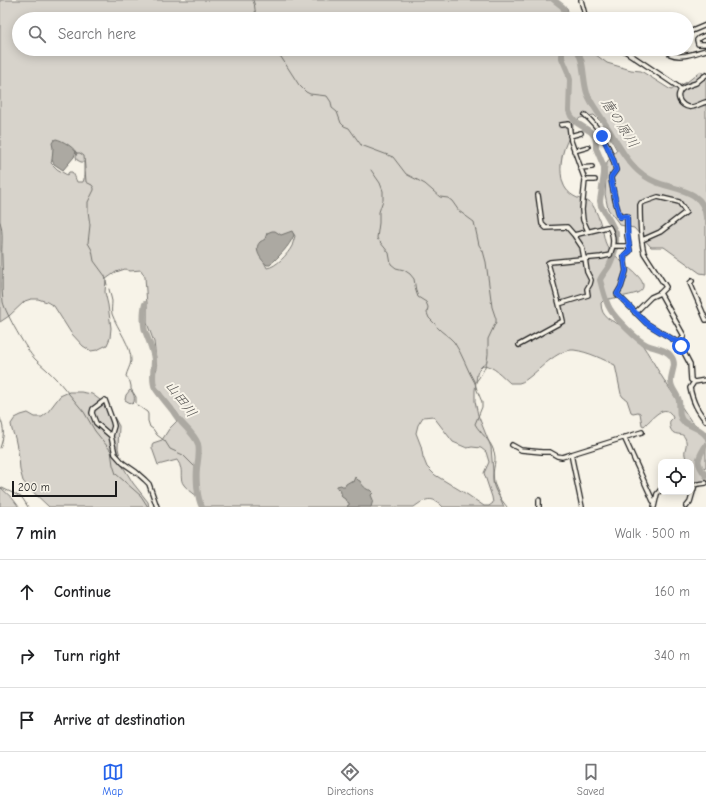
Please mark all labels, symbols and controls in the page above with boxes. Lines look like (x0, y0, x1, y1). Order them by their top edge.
search box (12, 12, 694, 56)
icon: search (26, 23, 48, 45)
text: Search here (58, 25, 136, 43)
water label: 唐の原川 (598, 95, 642, 151)
route end (593, 127, 611, 145)
route start (672, 337, 690, 355)
water label: 山田川 (162, 377, 200, 421)
map controls (658, 459, 694, 495)
button: locate (658, 459, 694, 495)
scale bar (12, 479, 117, 498)
text: 200 m (18, 481, 50, 494)
text: 7 min (16, 524, 57, 543)
text: Walk · 500 m (615, 526, 690, 541)
icon: ahead (16, 581, 38, 603)
text: Continue (54, 583, 111, 601)
text: 160 m (655, 584, 690, 599)
icon: right (16, 645, 38, 667)
text: Turn right (54, 647, 120, 665)
text: 340 m (654, 648, 690, 663)
icon: arrive (16, 709, 38, 731)
text: Arrive at destination (54, 711, 185, 729)
tab: Map (102, 761, 124, 798)
tab: Directions (327, 761, 374, 798)
tab: Saved (577, 761, 604, 798)

